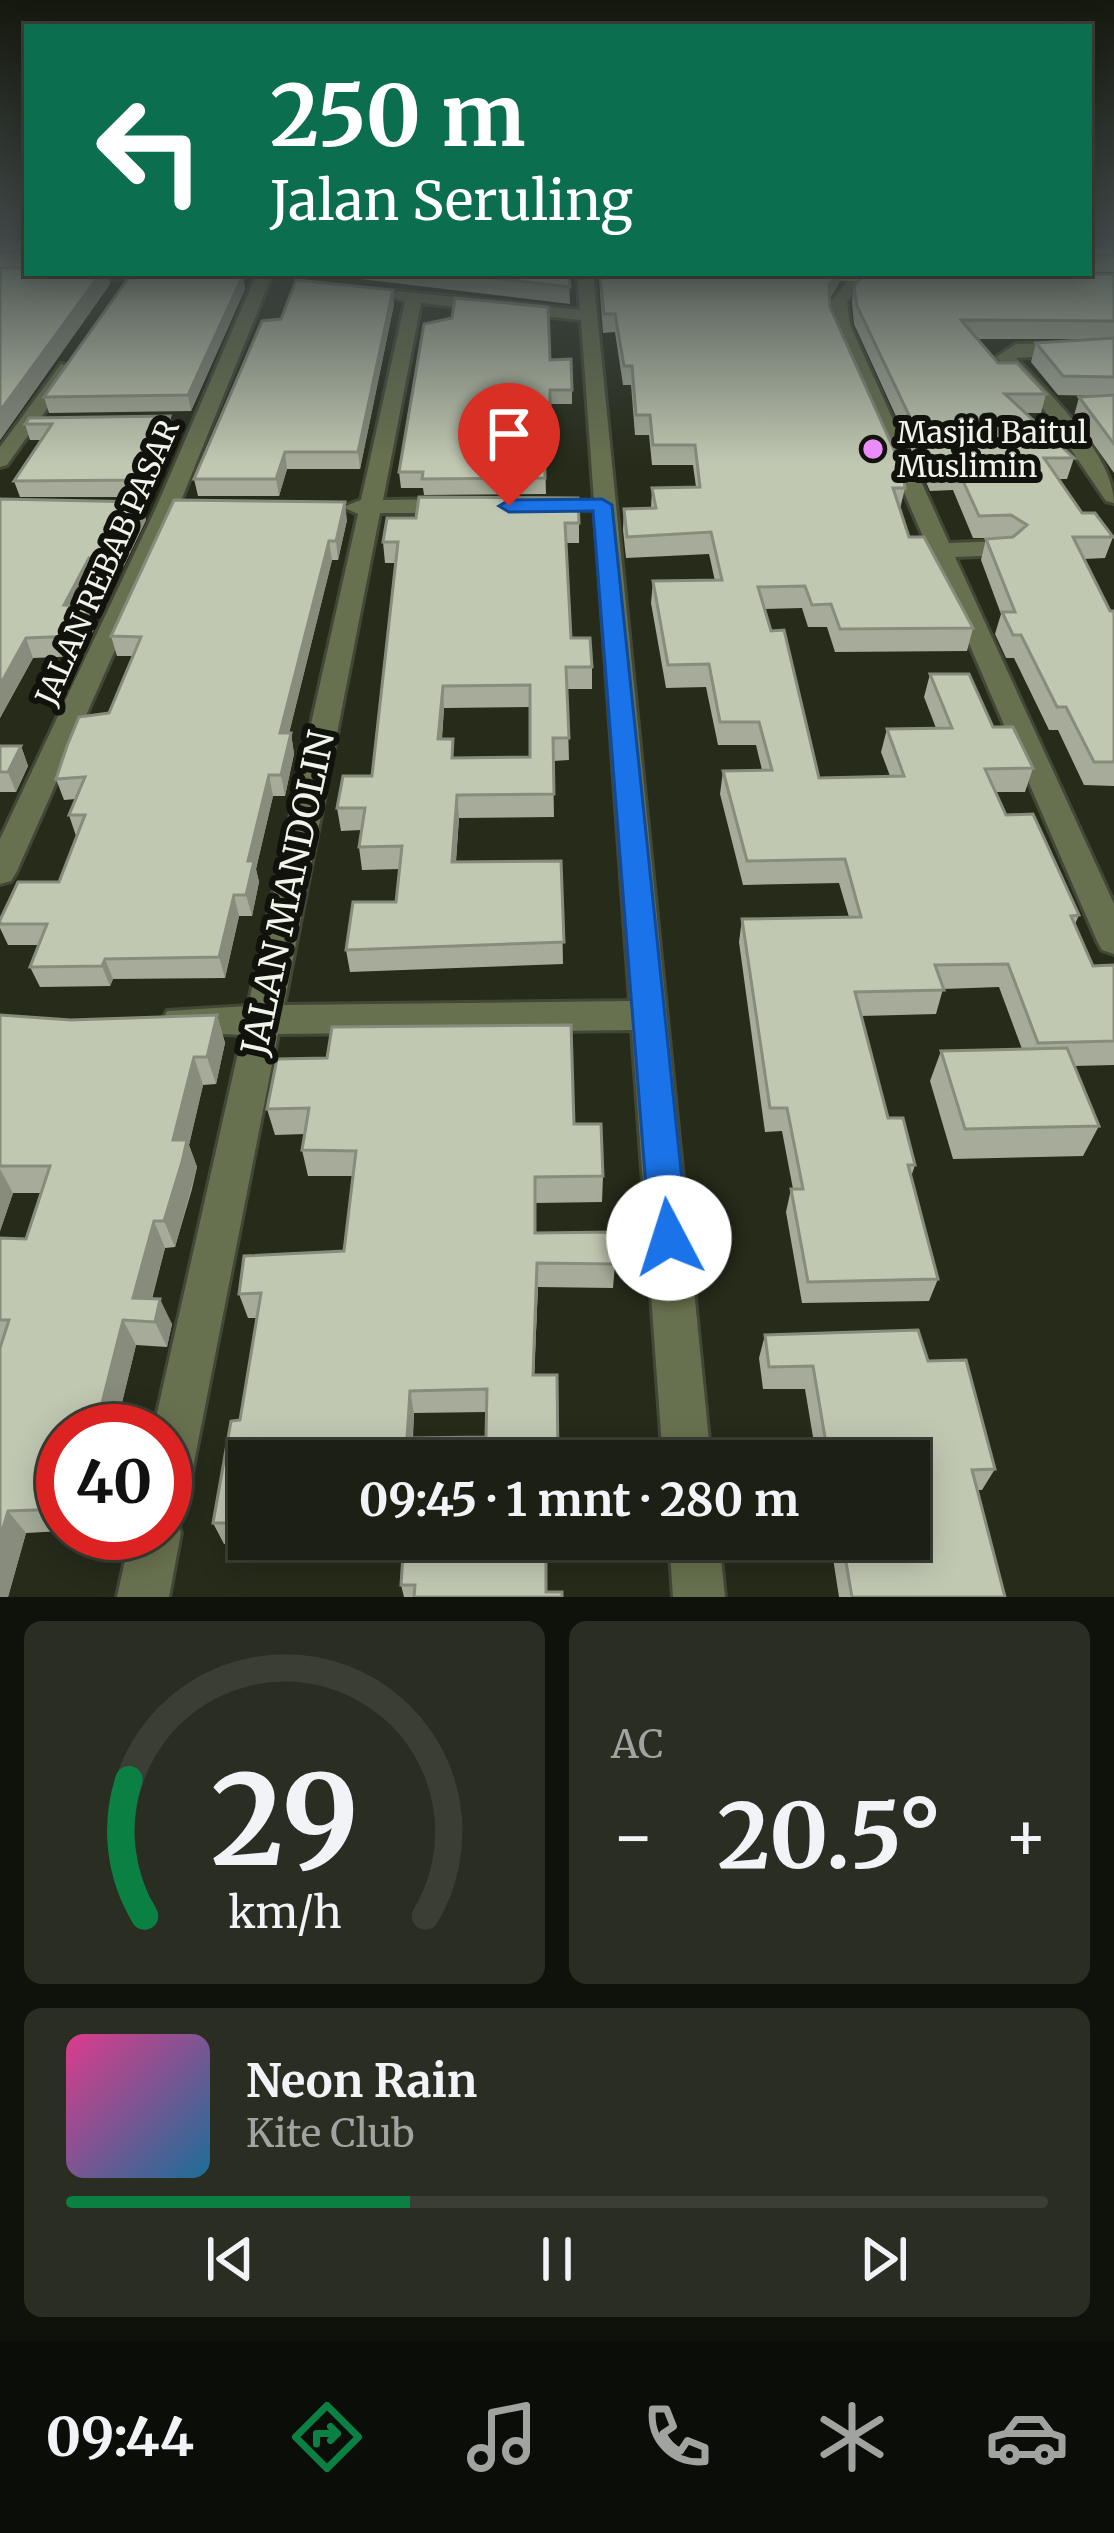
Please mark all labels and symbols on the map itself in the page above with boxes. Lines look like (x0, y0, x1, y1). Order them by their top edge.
pin (458, 383, 560, 506)
street label: JALAN REBAB PASAR (26, 413, 187, 712)
place label: Masjid Baitul Muslimin (897, 413, 1087, 485)
marker: Masjid Baitul Muslimin (860, 436, 886, 462)
street label: JALAN MANDOLIN (231, 727, 344, 1060)
position arrow (606, 1175, 732, 1301)
speed limit sign: 40 (36, 1404, 192, 1560)

